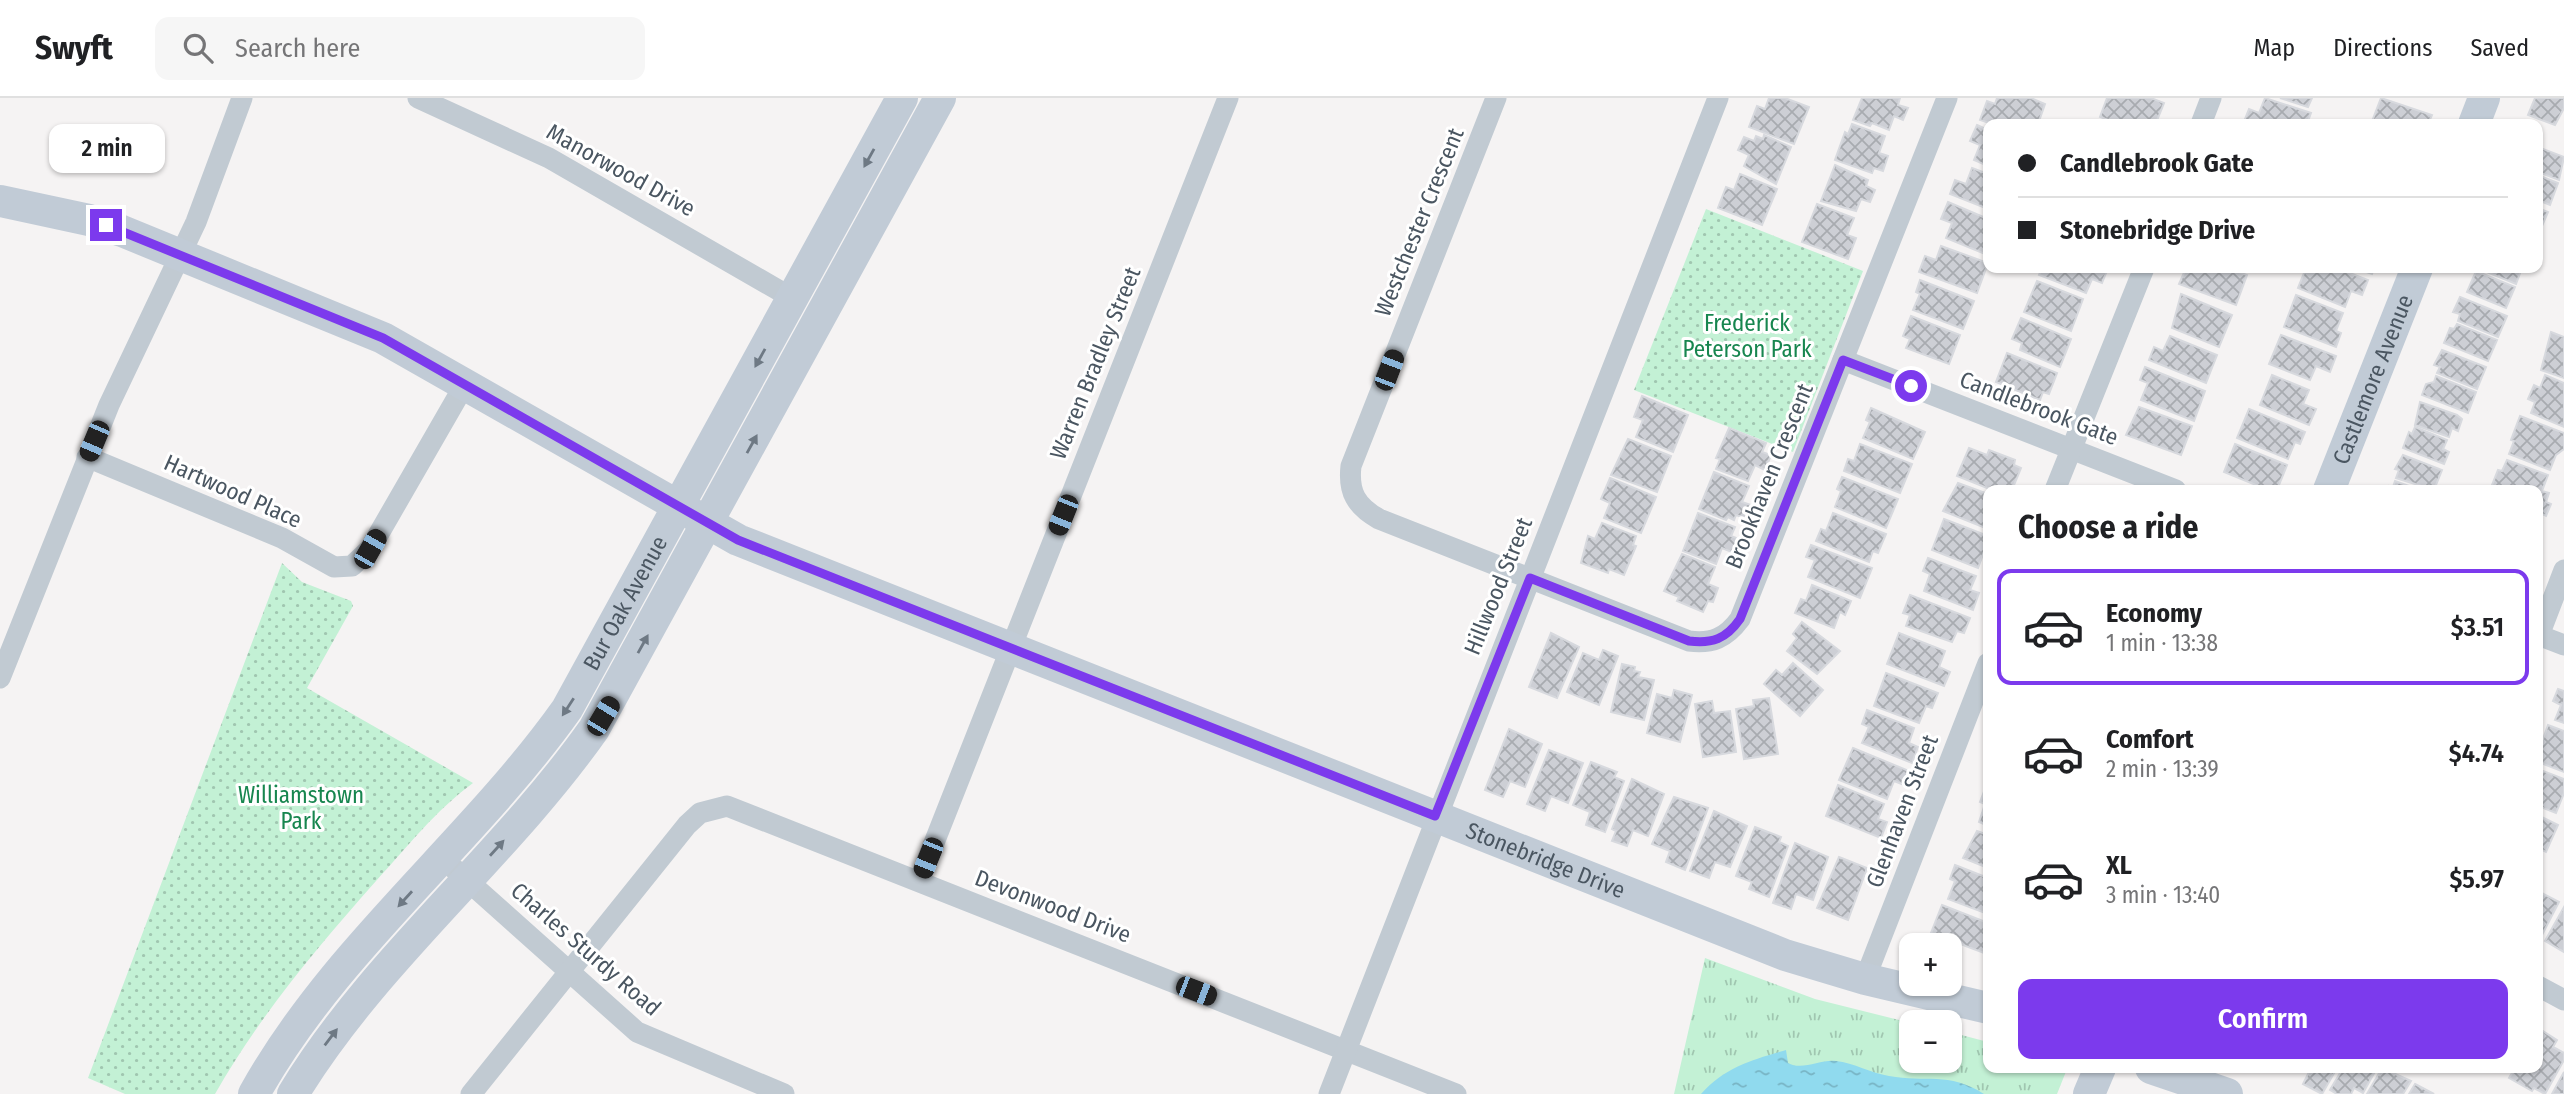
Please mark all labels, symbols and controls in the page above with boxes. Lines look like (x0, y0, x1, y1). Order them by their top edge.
search box (155, 17, 645, 80)
text: Swyft (35, 28, 113, 68)
icon: search (179, 29, 217, 67)
text: Search here (235, 33, 360, 64)
text: Map (2254, 34, 2295, 62)
text: Directions (2333, 34, 2432, 62)
text: Saved (2470, 34, 2529, 62)
street label: Manorwood Drive (542, 118, 700, 222)
callout: 2 min (48, 123, 164, 172)
street label: Westchester Crescent (1368, 123, 1470, 320)
text: 2 min (81, 134, 133, 162)
one-way arrow (863, 148, 875, 168)
text: Candlebrook Gate (2060, 148, 2254, 179)
route end (90, 209, 122, 241)
text: Stonebridge Drive (2060, 215, 2255, 246)
street label: Warren Bradley Street (1044, 262, 1147, 463)
street label: Castlemore Avenue (2327, 290, 2419, 468)
park label: Frederick Peterson Park (1682, 309, 1812, 363)
car (1372, 347, 1407, 393)
one-way arrow (754, 348, 766, 367)
street label: Candlebrook Gate (1956, 365, 2122, 451)
route start (1895, 370, 1927, 402)
street label: Brookhaven Crescent (1719, 379, 1819, 573)
car (77, 418, 112, 464)
one-way arrow (746, 434, 758, 454)
street label: Hartwood Place (160, 448, 306, 534)
car (1046, 492, 1081, 538)
text: Choose a ride (2018, 508, 2199, 546)
street label: Hillwood Street (1458, 513, 1538, 659)
car (351, 526, 390, 572)
street label: Bur Oak Avenue (577, 531, 673, 675)
icon: car (2022, 596, 2085, 659)
text: Economy (2106, 598, 2202, 629)
text: $3.51 (2451, 612, 2504, 643)
text: 1 min · 13:38 (2106, 629, 2218, 657)
one-way arrow (637, 634, 649, 653)
car (584, 693, 623, 739)
one-way arrow (562, 698, 575, 717)
icon: car (2022, 722, 2085, 785)
text: Comfort (2106, 724, 2194, 755)
street label: Glenhaven Street (1860, 730, 1944, 891)
text: $4.74 (2449, 738, 2504, 769)
text: 2 min · 13:39 (2106, 755, 2219, 783)
park label: Williamstown Park (238, 781, 364, 835)
street label: Stonebridge Drive (1462, 816, 1629, 904)
car (911, 835, 946, 881)
one-way arrow (489, 839, 505, 857)
icon: car (2022, 848, 2085, 911)
text: XL (2106, 850, 2132, 881)
street label: Devonwood Drive (971, 863, 1135, 949)
text: $5.97 (2449, 864, 2504, 895)
street label: Charles Sturdy Road (505, 876, 667, 1022)
text: 3 min · 13:40 (2106, 881, 2220, 909)
one-way arrow (397, 890, 413, 908)
map controls (1899, 933, 1962, 1073)
button: + (1899, 933, 1962, 996)
car (1173, 974, 1220, 1008)
button: Confirm (2018, 979, 2508, 1059)
button: − (1899, 1010, 1962, 1073)
one-way arrow (324, 1028, 338, 1047)

